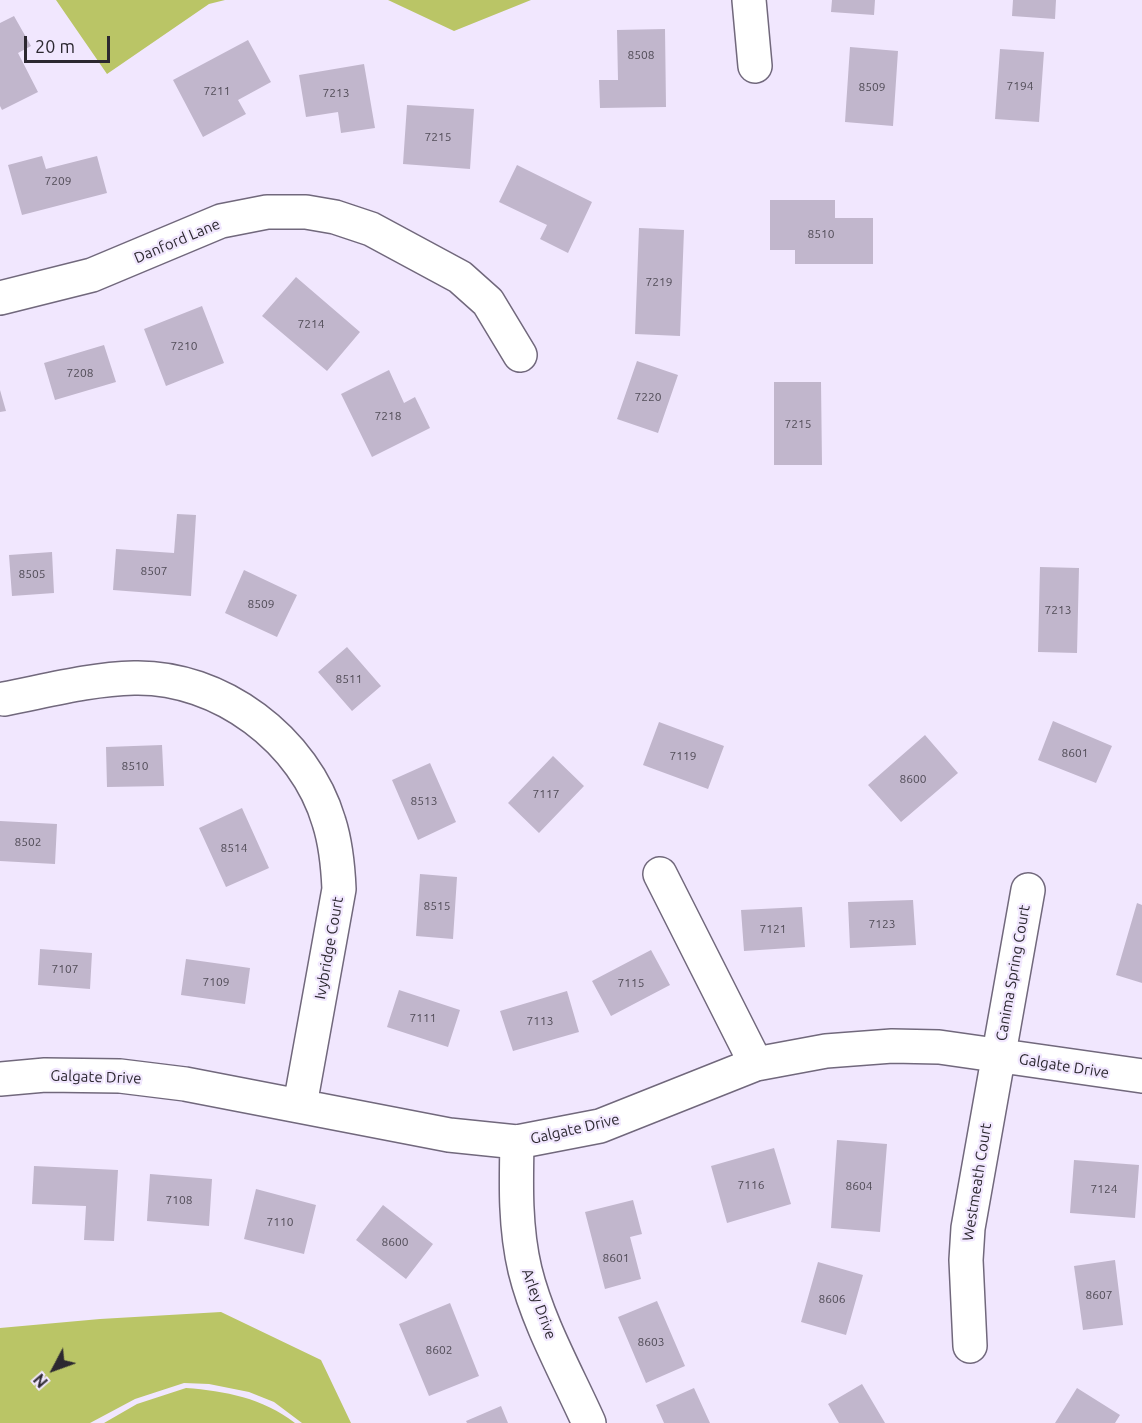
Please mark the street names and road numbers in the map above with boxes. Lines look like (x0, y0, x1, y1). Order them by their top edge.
street label: Danford Lane (131, 215, 223, 267)
street label: Ivybridge Court (311, 895, 347, 1001)
street label: Canima Spring Court (992, 904, 1034, 1042)
street label: Galgate Drive (1018, 1050, 1110, 1082)
street label: Galgate Drive (50, 1066, 142, 1088)
street label: Galgate Drive (529, 1110, 621, 1148)
street label: Westmeath Court (959, 1122, 995, 1242)
street label: Arley Drive (518, 1266, 560, 1342)

